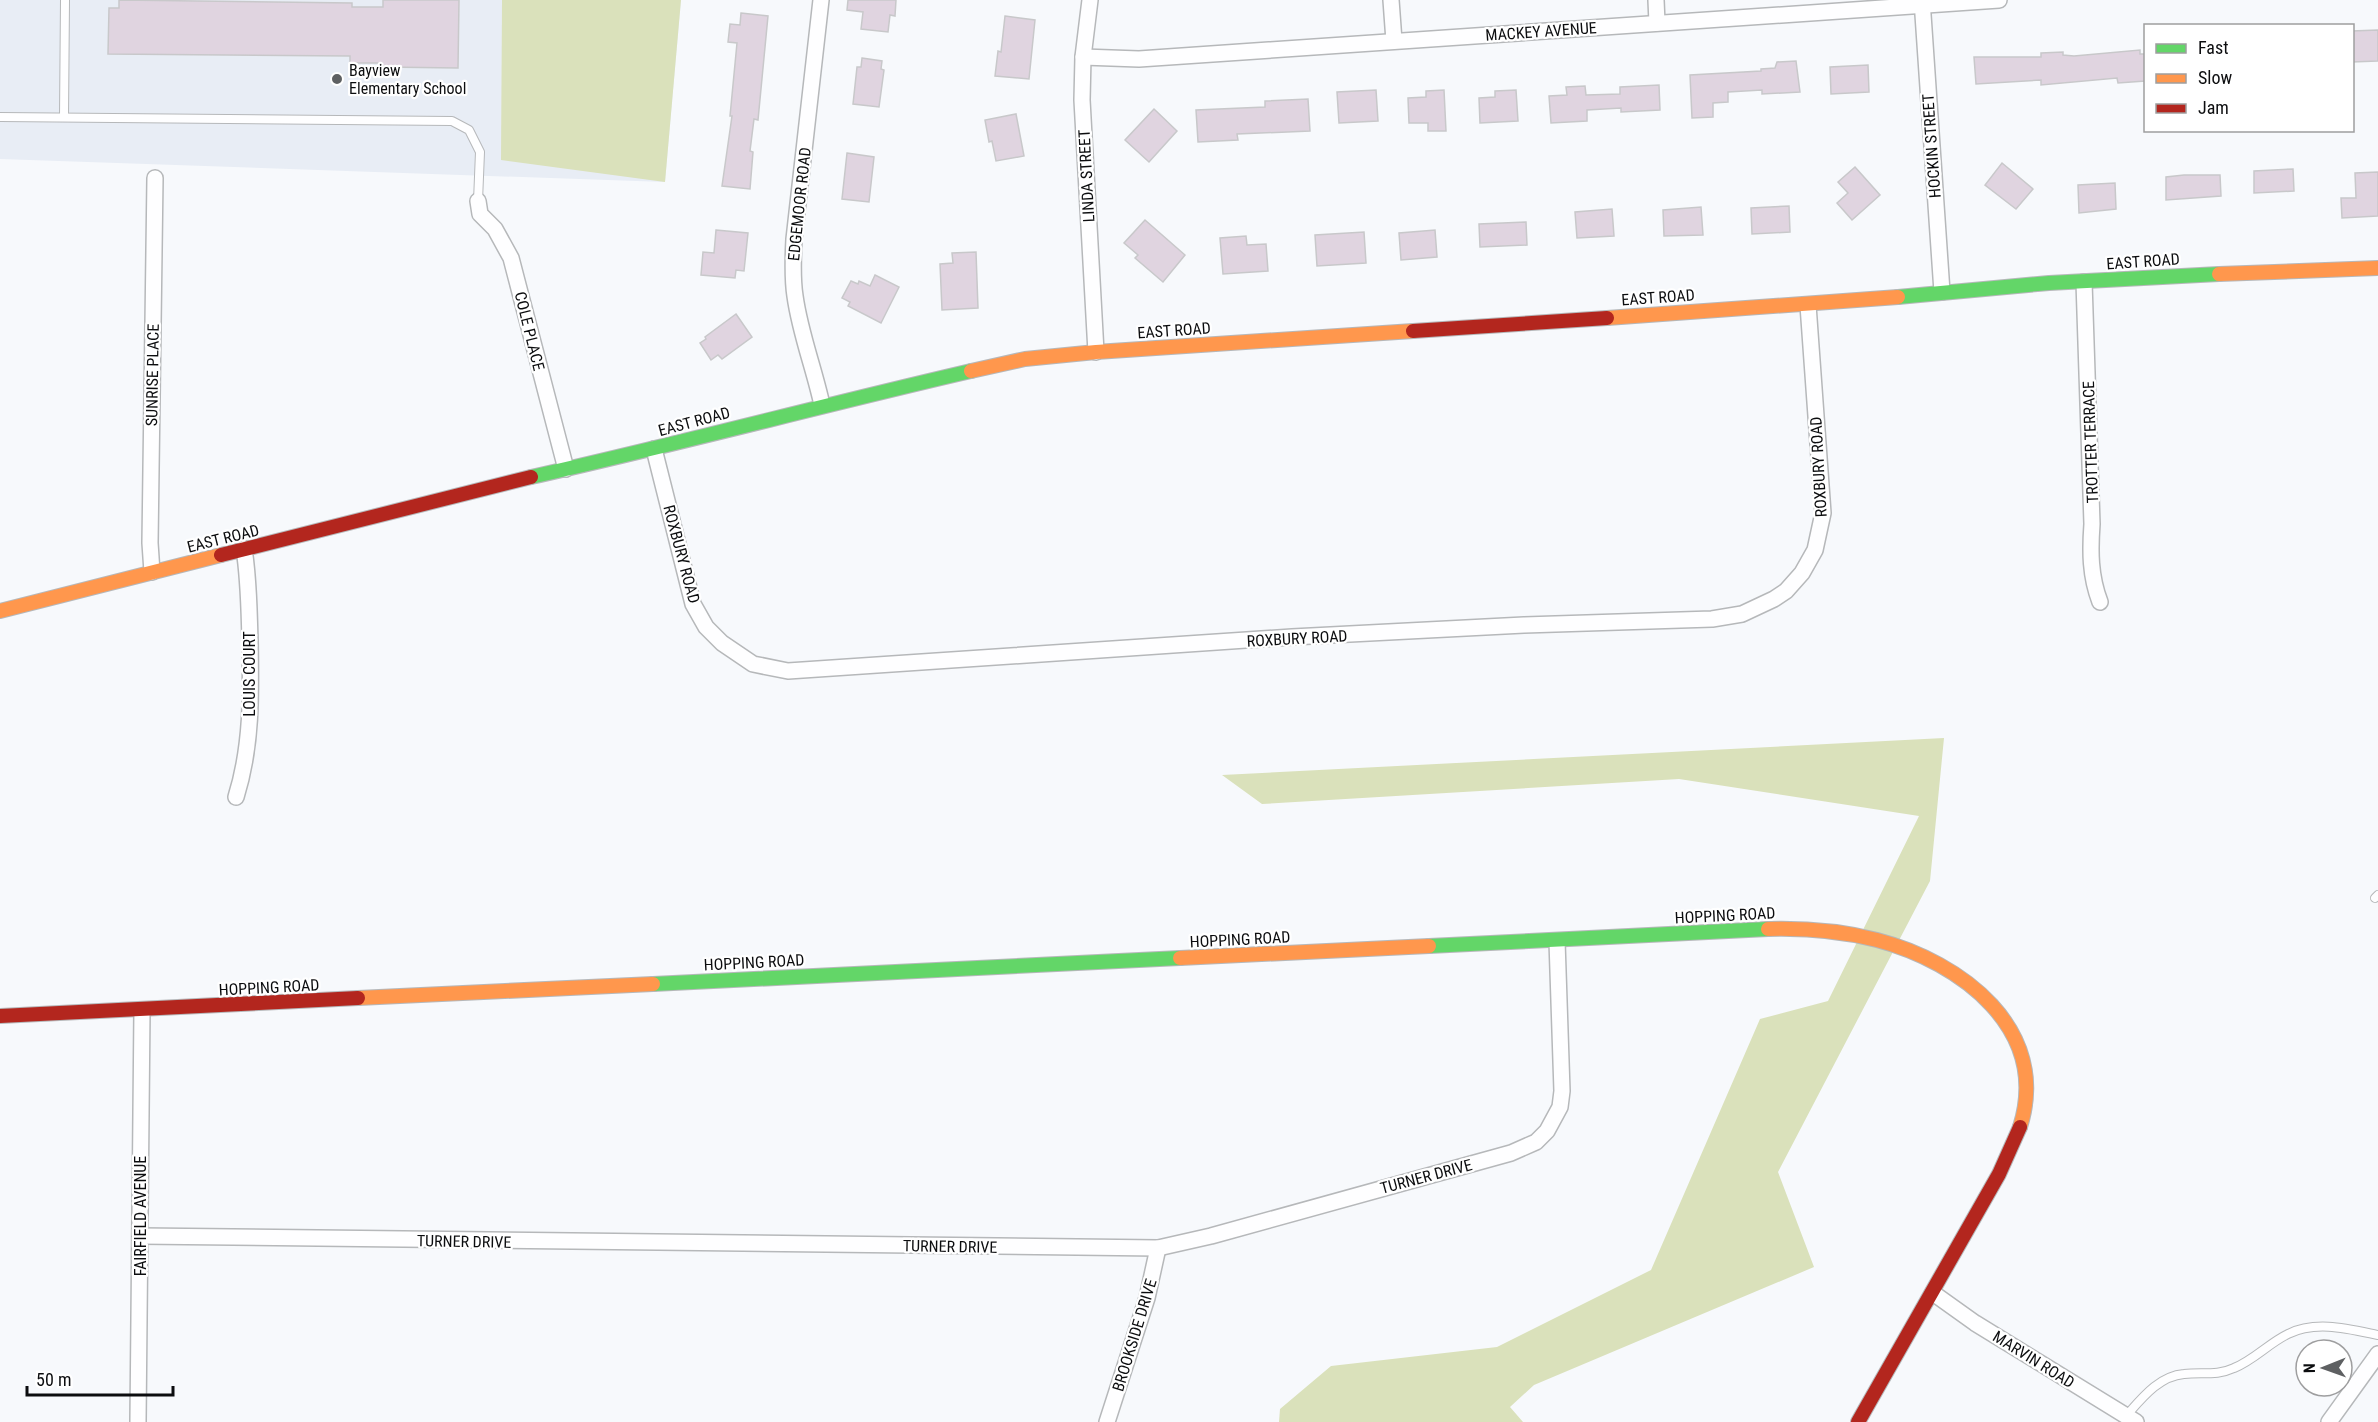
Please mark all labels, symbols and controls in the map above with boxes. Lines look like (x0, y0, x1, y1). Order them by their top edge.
street label: MACKEY AVENUE (1485, 18, 1597, 45)
legend (2144, 24, 2354, 132)
text: Fast (2198, 37, 2229, 58)
place label: Bayview Elementary School (349, 61, 466, 98)
text: Slow (2198, 67, 2233, 88)
marker: Bayview Elementary School (330, 72, 344, 86)
street label: HOCKIN STREET (1918, 93, 1945, 199)
text: Jam (2198, 97, 2229, 118)
street label: LINDA STREET (1075, 129, 1098, 223)
street label: EDGEMOOR ROAD (784, 146, 815, 262)
street label: EAST ROAD (2106, 249, 2180, 274)
street label: EAST ROAD (1621, 285, 1695, 310)
street label: COLE PLACE (511, 290, 549, 373)
street label: EAST ROAD (1137, 318, 1211, 343)
street label: SUNRISE PLACE (142, 324, 163, 426)
street label: TROTTER TERRACE (2079, 381, 2102, 503)
street label: EAST ROAD (656, 403, 732, 440)
street label: ROXBURY ROAD (1806, 416, 1831, 518)
street label: ROXBURY ROAD (659, 503, 704, 605)
street label: EAST ROAD (185, 520, 261, 557)
street label: ROXBURY ROAD (1246, 626, 1348, 651)
street label: LOUIS COURT (240, 631, 259, 717)
street label: HOPPING ROAD (1674, 903, 1776, 928)
street label: HOPPING ROAD (1189, 927, 1291, 952)
street label: HOPPING ROAD (703, 950, 805, 975)
street label: HOPPING ROAD (218, 975, 320, 1000)
street label: TURNER DRIVE (1378, 1155, 1474, 1198)
street label: FAIRFIELD AVENUE (131, 1156, 150, 1276)
street label: TURNER DRIVE (417, 1231, 511, 1252)
street label: TURNER DRIVE (903, 1236, 997, 1257)
street label: BROOKSIDE DRIVE (1108, 1276, 1161, 1394)
street label: MARVIN ROAD (1989, 1327, 2078, 1392)
north arrow (2294, 1338, 2354, 1398)
scale bar (27, 1359, 172, 1397)
text: N (2300, 1363, 2319, 1373)
text: 50 m (36, 1369, 71, 1390)

